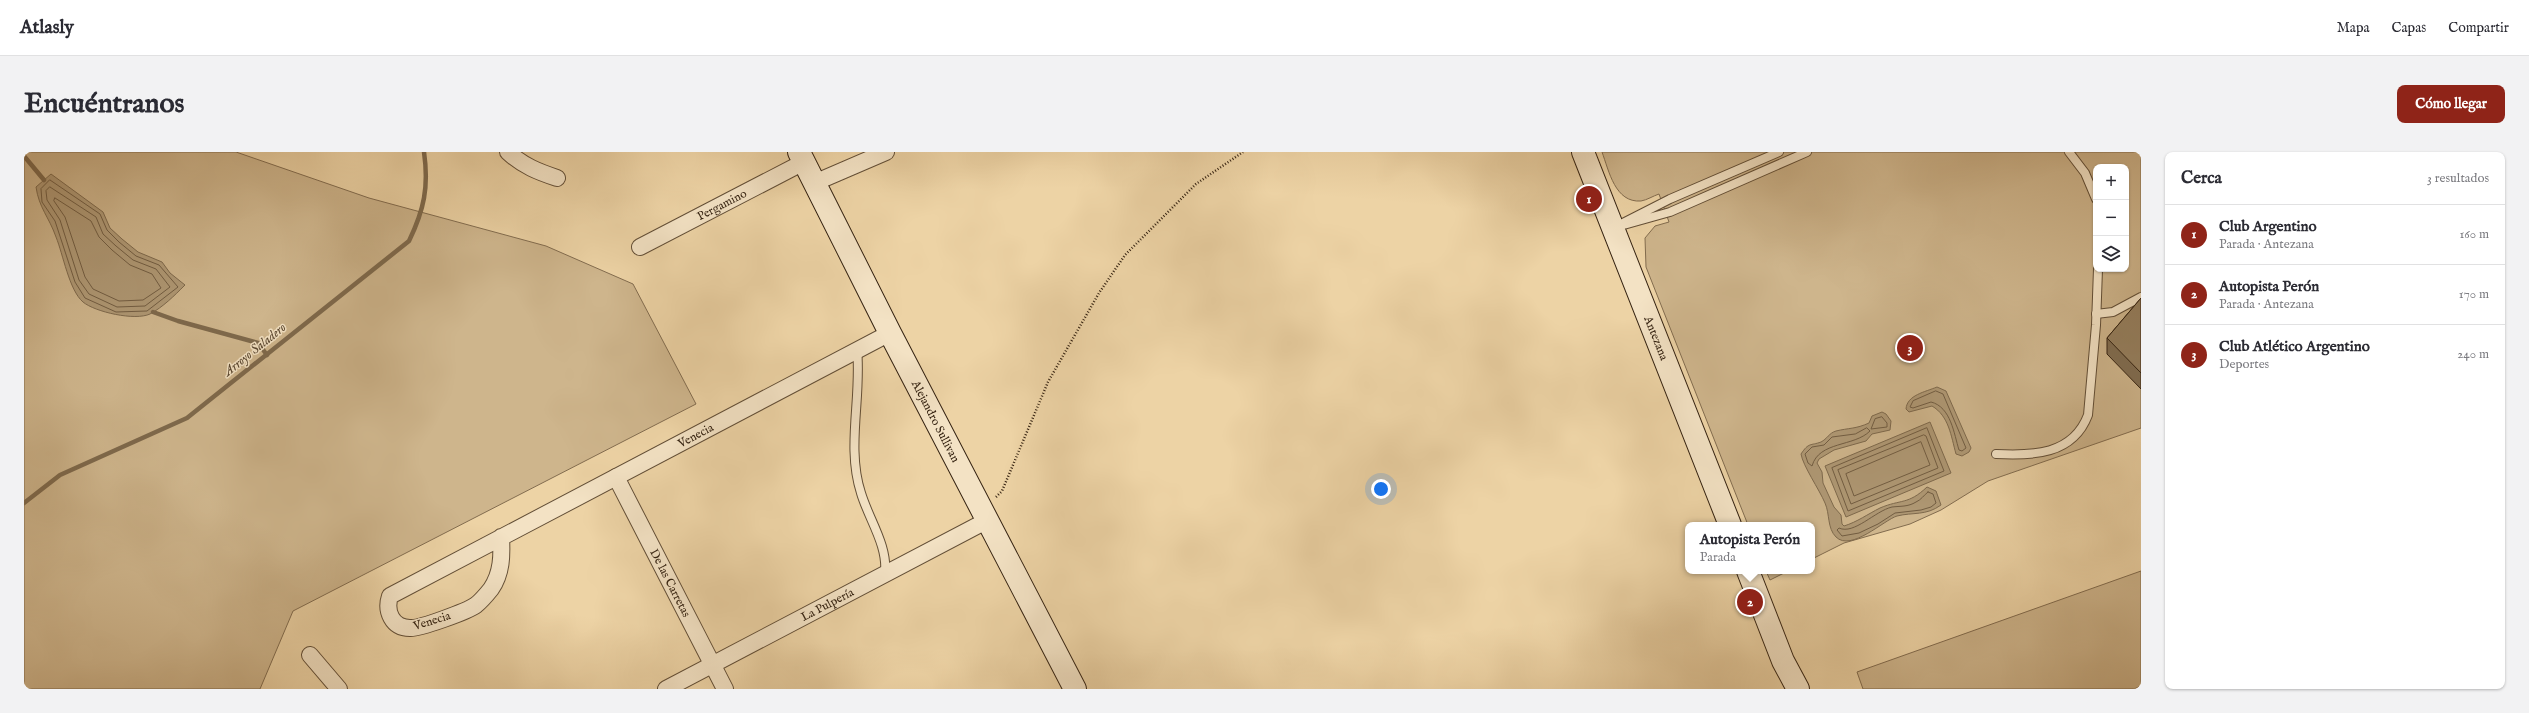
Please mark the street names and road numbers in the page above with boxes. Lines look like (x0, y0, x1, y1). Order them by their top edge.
street label: Pergamino (694, 185, 749, 224)
street label: Antezana (1640, 313, 1672, 363)
street label: Alejandro Sullivan (908, 377, 964, 465)
street label: Venecia (674, 419, 717, 451)
street label: De las Carretas (647, 546, 694, 619)
street label: La Pulpería (798, 584, 857, 624)
street label: Venecia (411, 608, 453, 634)

